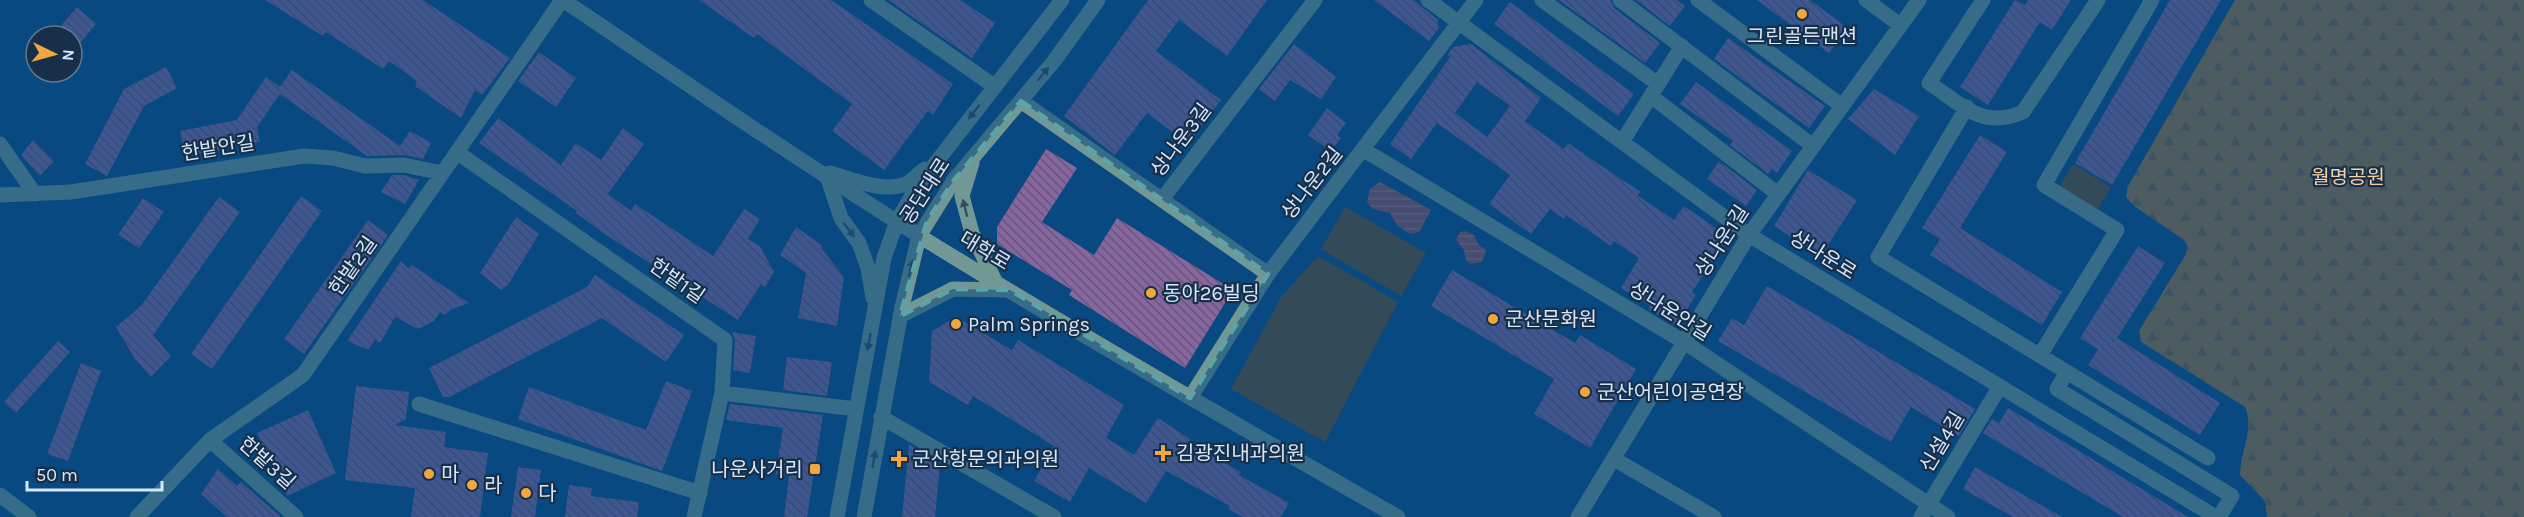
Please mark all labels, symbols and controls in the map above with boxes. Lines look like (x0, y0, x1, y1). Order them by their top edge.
marker: 그린골든맨션 (1795, 7, 1809, 21)
north arrow (24, 24, 84, 84)
place label: 그린골든맨션 (1747, 25, 1857, 48)
text: N (58, 49, 78, 62)
one-way arrow (1036, 67, 1049, 82)
street label: 상나운3길 (1146, 99, 1216, 181)
one-way arrow (969, 105, 981, 120)
street label: 한밭안길 (180, 131, 256, 165)
street label: 상나운2길 (1277, 142, 1347, 224)
street label: 공단대로 (895, 154, 955, 228)
park label: 월명공원 (2311, 166, 2385, 189)
one-way arrow (960, 199, 970, 217)
street label: 상나운1길 (1691, 201, 1753, 281)
one-way arrow (843, 222, 855, 237)
street label: 상나운로 (1786, 226, 1860, 284)
street label: 대학로 (955, 227, 1015, 275)
street label: 한밭2길 (324, 232, 382, 300)
street label: 한밭1길 (645, 254, 709, 308)
one-way arrow (907, 259, 917, 277)
street label: 상나운안길 (1625, 277, 1715, 345)
place label: 동아26빌딩 (1163, 282, 1260, 305)
marker: 동아26빌딩 (1144, 286, 1158, 300)
place label: 군산문화원 (1505, 308, 1597, 331)
marker: 군산문화원 (1486, 312, 1500, 326)
place label: Palm Springs (968, 313, 1090, 336)
marker: Palm Springs (949, 317, 963, 331)
one-way arrow (864, 333, 873, 352)
place label: 군산어린이공연장 (1597, 381, 1744, 404)
marker: 군산어린이공연장 (1578, 385, 1592, 399)
street label: 신설4길 (1915, 408, 1969, 476)
street label: 한밭3길 (234, 432, 300, 494)
place label: 김광진내과의원 (1176, 442, 1305, 465)
marker: 김광진내과의원 (1154, 444, 1172, 462)
place label: 군산항문외과의원 (912, 448, 1059, 471)
one-way arrow (869, 450, 878, 469)
marker: 군산항문외과의원 (890, 450, 908, 468)
scale bar (27, 454, 162, 492)
place label: 나운사거리 (711, 458, 803, 481)
marker: 나운사거리 (808, 462, 822, 476)
place label: 마 (441, 463, 459, 486)
text: 50 m (36, 464, 78, 486)
marker: 마 (422, 467, 436, 481)
place label: 라 (484, 474, 502, 497)
marker: 라 (465, 478, 479, 492)
place label: 다 (538, 482, 556, 505)
marker: 다 (519, 486, 533, 500)

